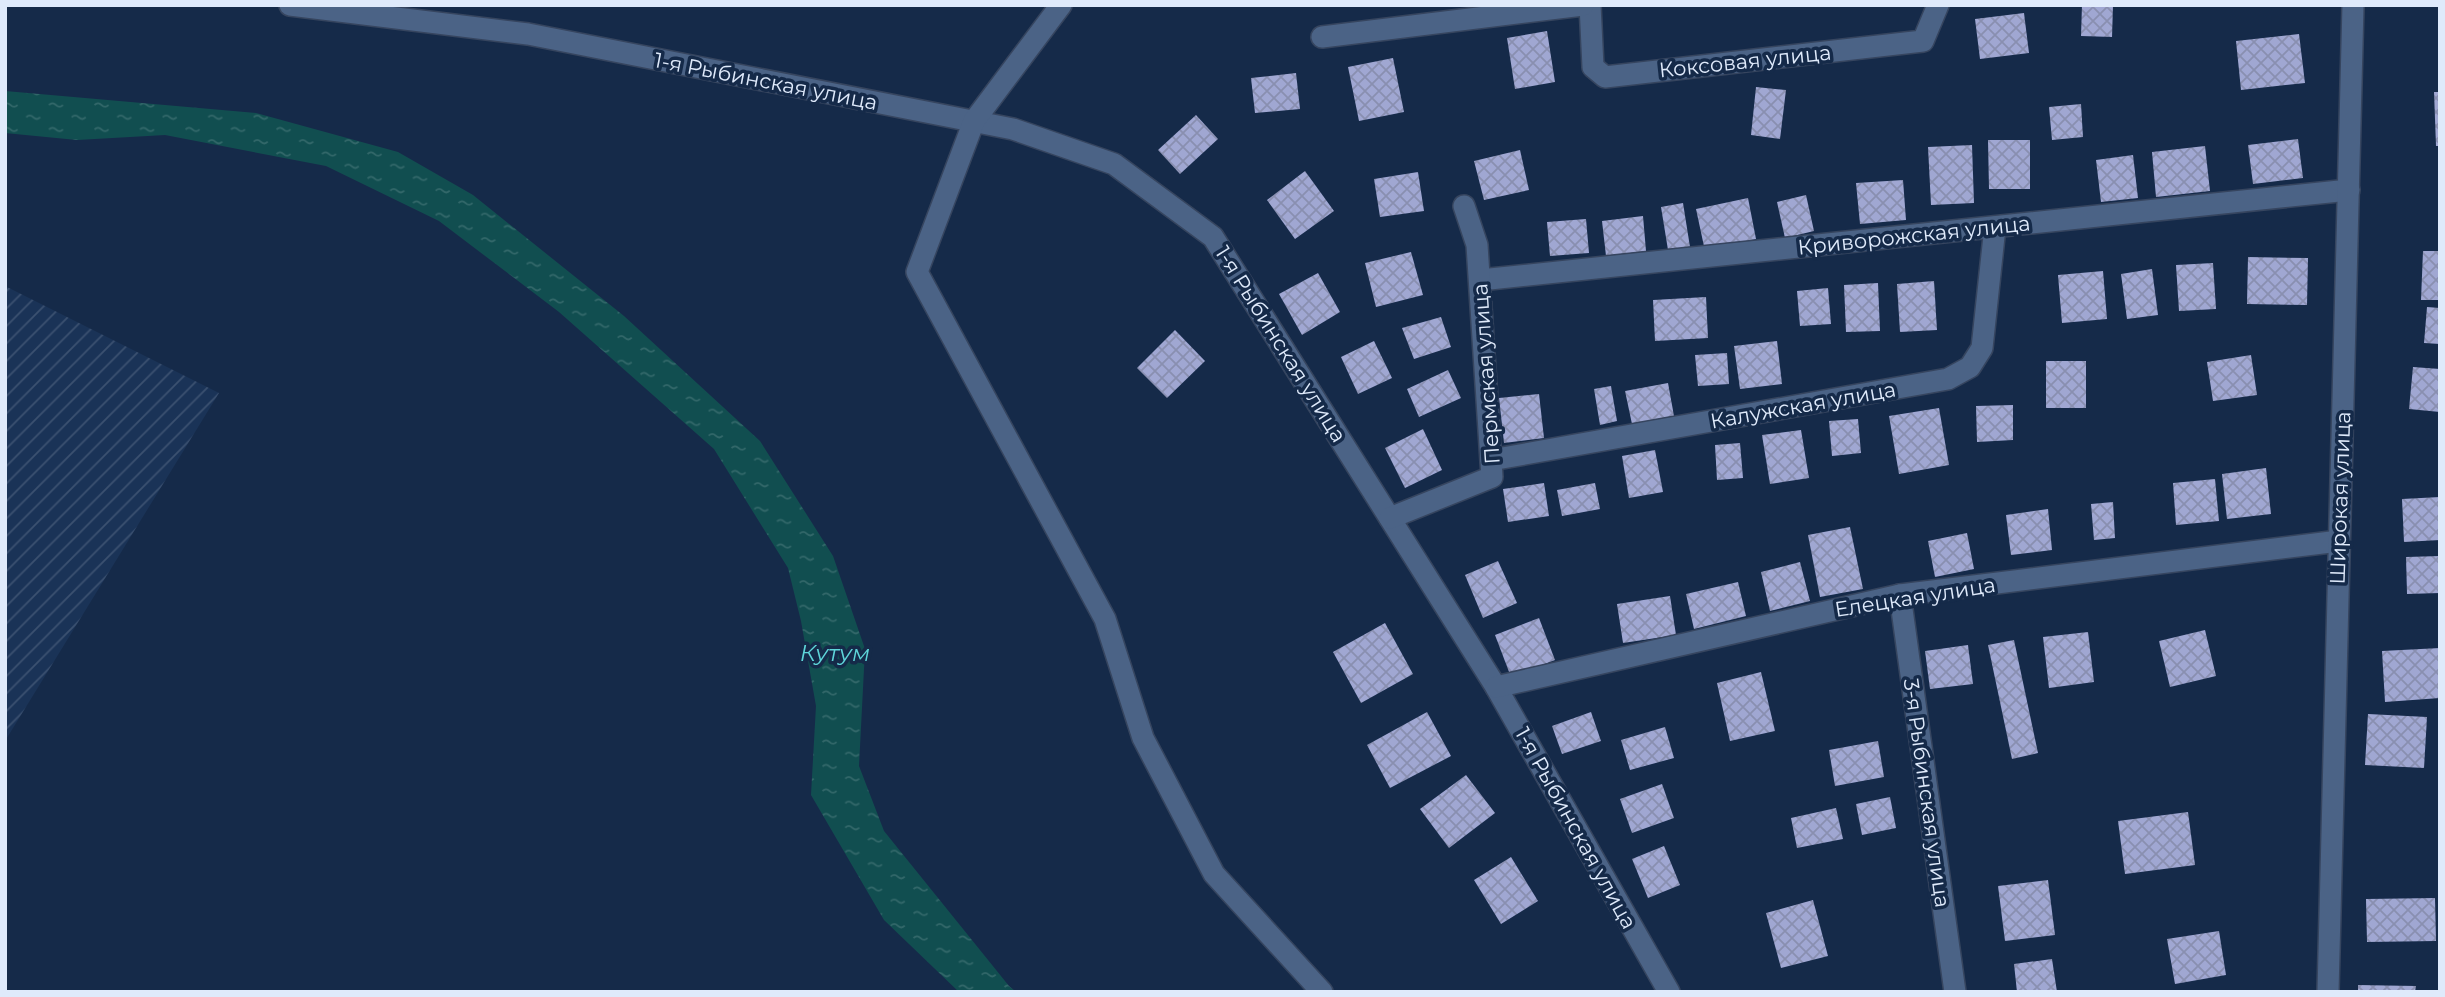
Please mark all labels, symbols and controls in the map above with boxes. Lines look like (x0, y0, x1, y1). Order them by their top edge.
street label: Коксовая улица (1658, 40, 1832, 82)
street label: 1-я Рыбинская улица (652, 47, 880, 115)
street label: Криворожская улица (1796, 210, 2032, 260)
street label: 1-я Рыбинская улица (1210, 241, 1352, 447)
street label: Пермская улица (1467, 283, 1505, 465)
street label: Калужская улица (1708, 376, 1898, 434)
street label: Широкая улица (2324, 411, 2356, 585)
street label: Елецкая улица (1833, 572, 1997, 622)
water label: Кутум (800, 639, 870, 667)
street label: 3-я Рыбинская улица (1899, 677, 1955, 909)
street label: 1-я Рыбинская улица (1510, 723, 1642, 933)

